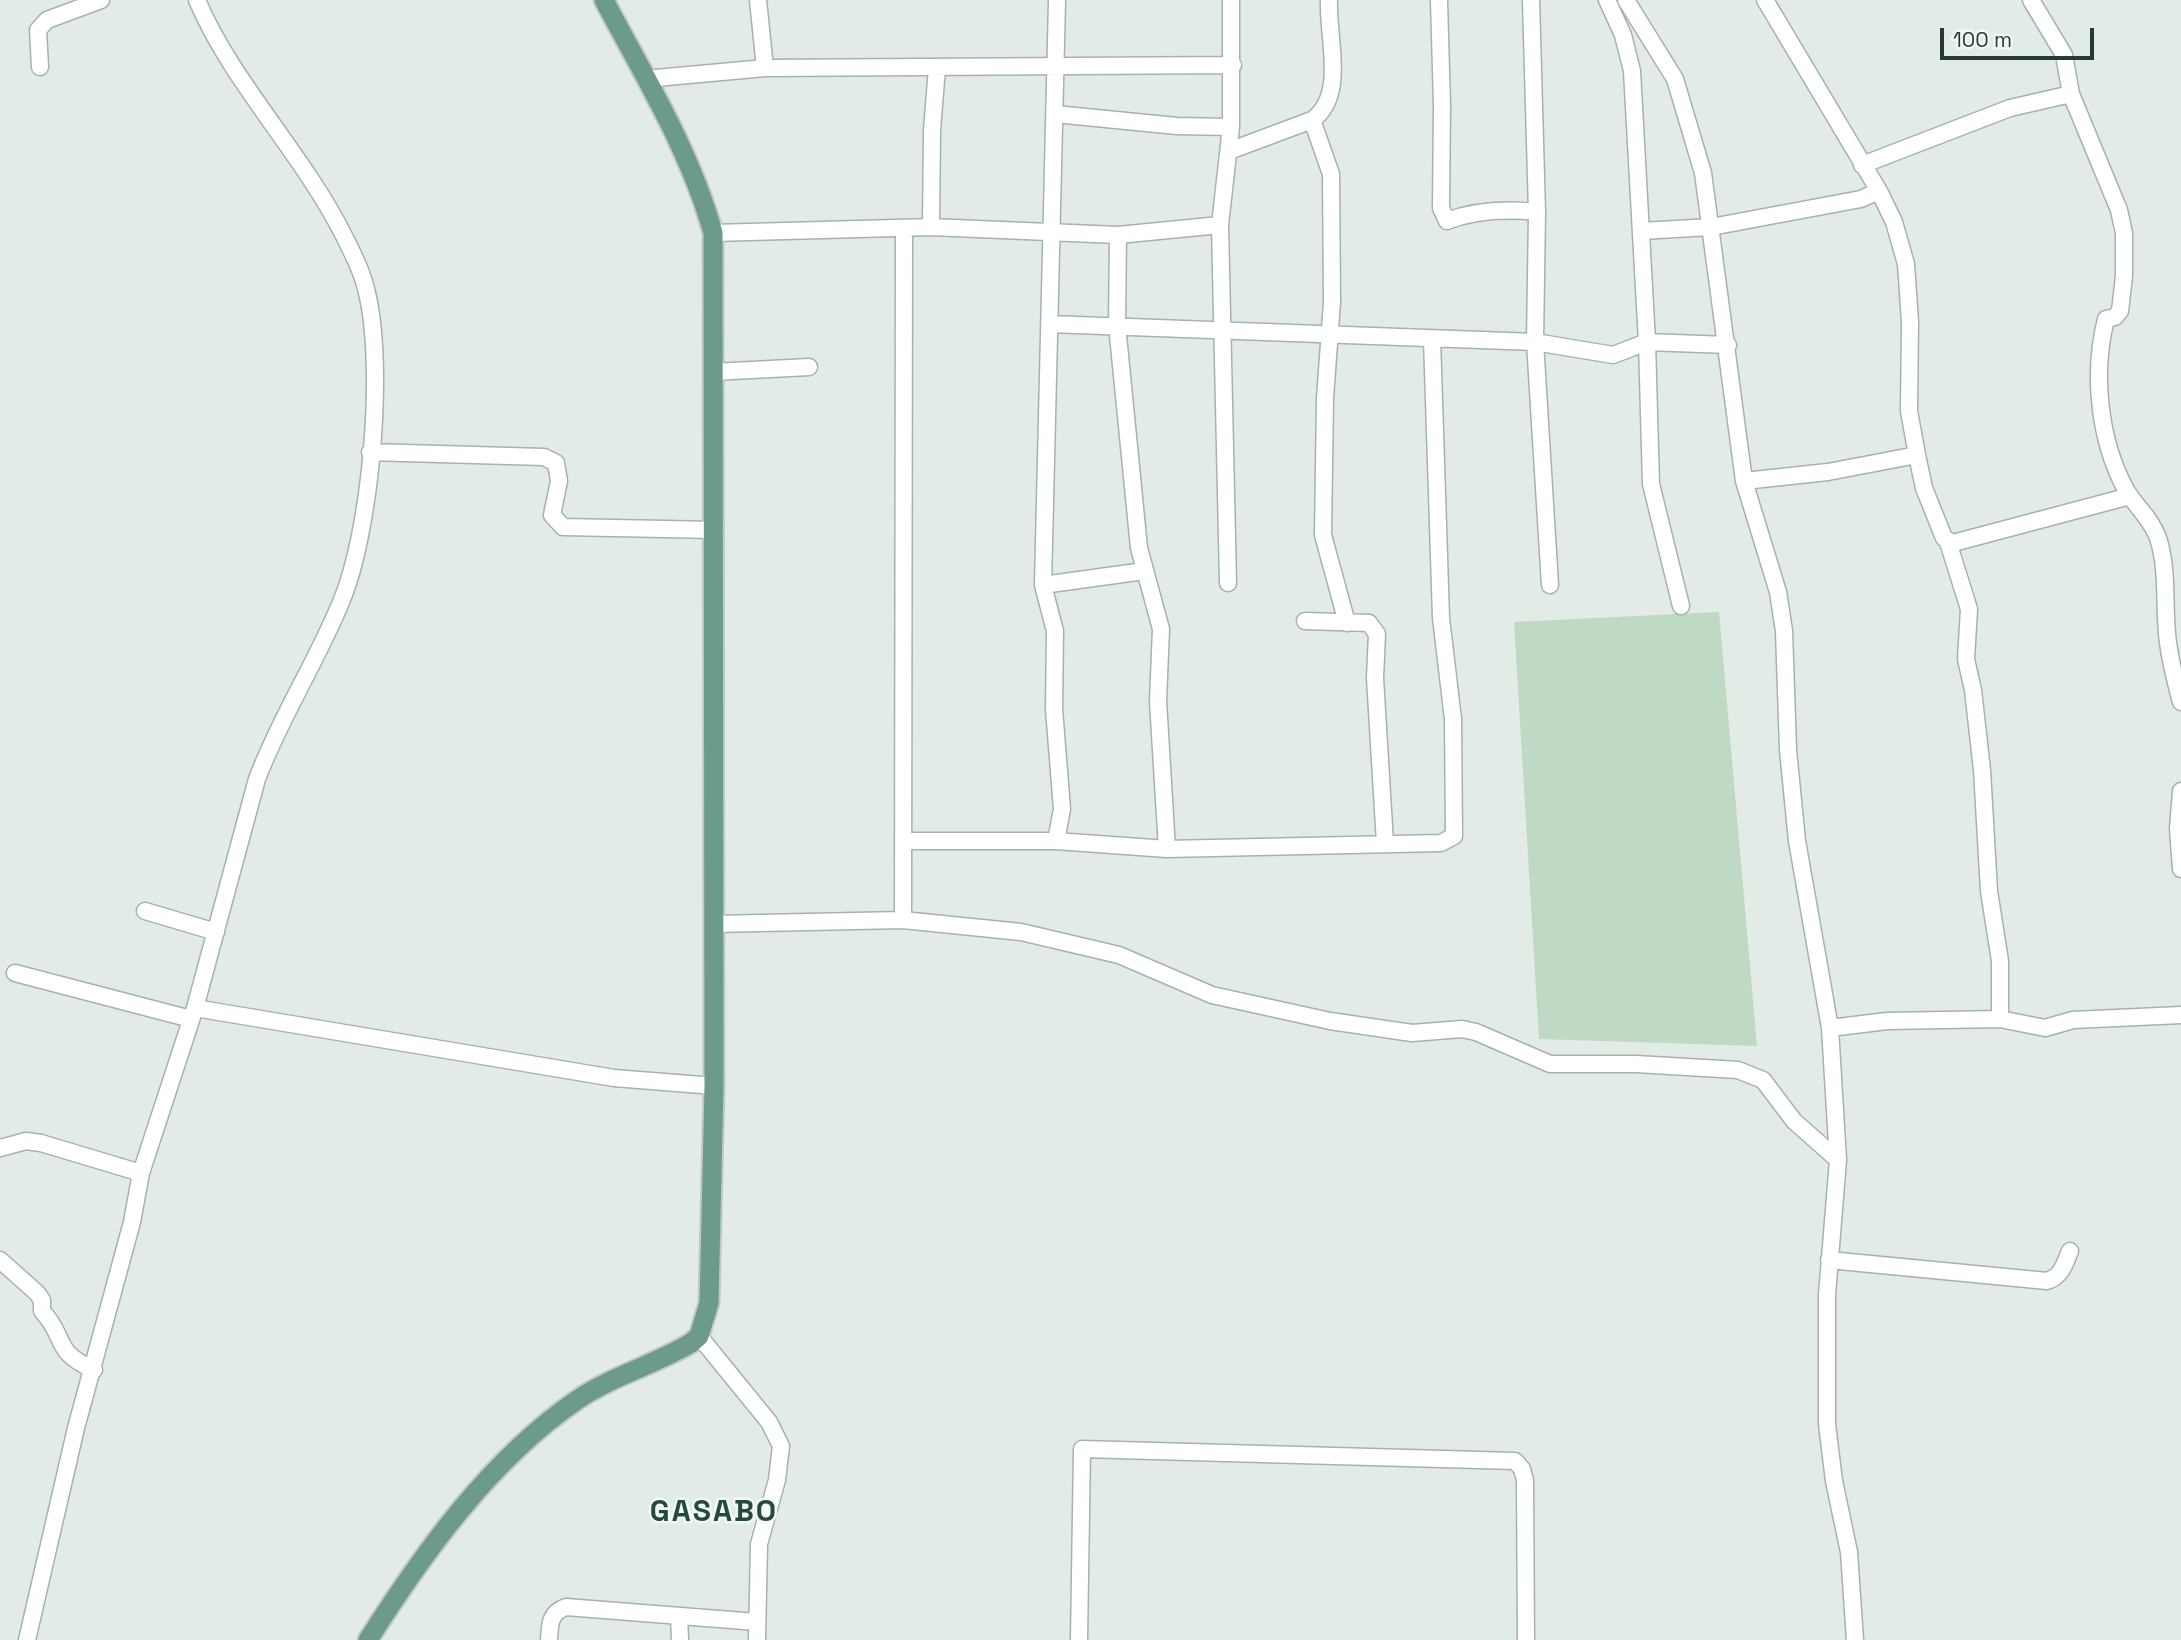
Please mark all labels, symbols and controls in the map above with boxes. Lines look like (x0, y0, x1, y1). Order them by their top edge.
scale bar (1943, 14, 2097, 58)
text: 100 m (1953, 26, 2012, 53)
district label: GASABO (651, 1495, 777, 1531)

